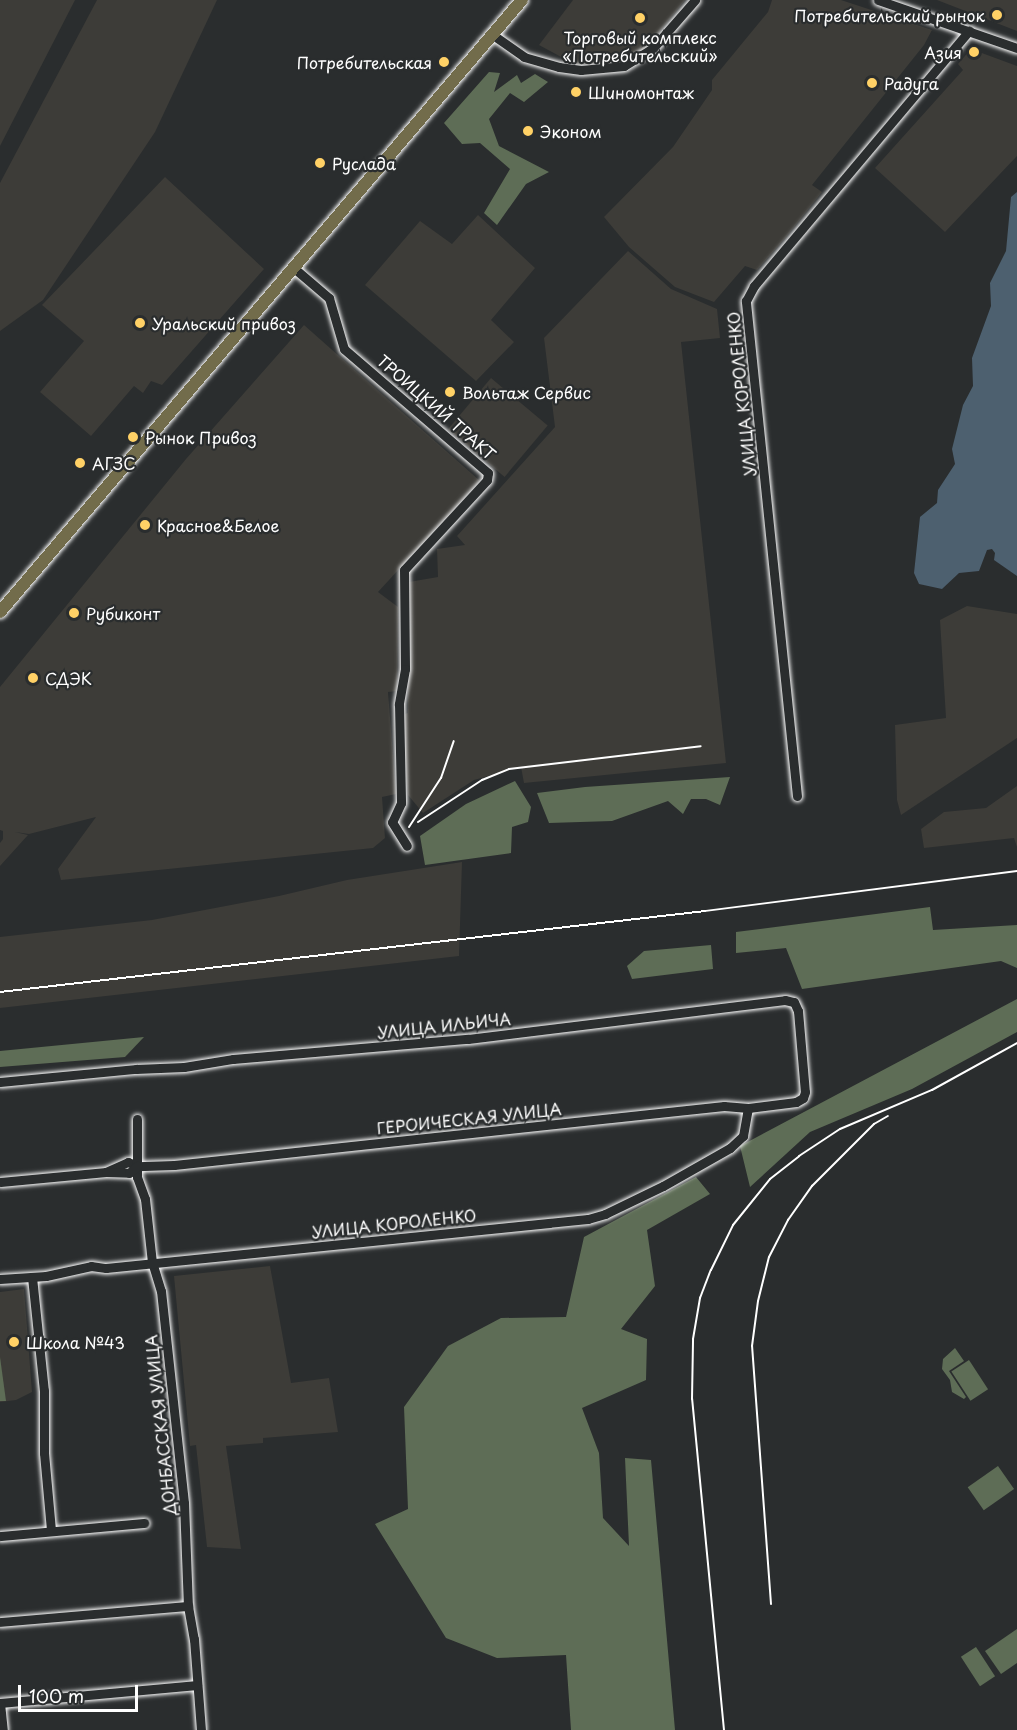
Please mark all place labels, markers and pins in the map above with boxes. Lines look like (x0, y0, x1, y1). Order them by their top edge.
place label: Потребительский рынок (794, 5, 985, 25)
marker: Потребительский рынок (990, 8, 1004, 22)
marker: Торговый комплекс «Потребительский» (633, 11, 647, 25)
place label: Торговый комплекс «Потребительский» (562, 27, 718, 65)
place label: Азия (924, 42, 962, 62)
marker: Азия (967, 45, 981, 59)
place label: Потребительская (297, 52, 432, 72)
marker: Потребительская (437, 55, 451, 69)
place label: Радуга (884, 73, 939, 93)
marker: Радуга (865, 76, 879, 90)
place label: Шиномонтаж (588, 82, 694, 102)
marker: Шиномонтаж (569, 85, 583, 99)
place label: Эконом (540, 121, 602, 141)
marker: Эконом (521, 124, 535, 138)
place label: Руслада (332, 153, 396, 173)
marker: Руслада (313, 156, 327, 170)
place label: Уральский привоз (152, 313, 296, 333)
marker: Уральский привоз (133, 316, 147, 330)
place label: Вольтаж Сервис (462, 382, 590, 402)
marker: Вольтаж Сервис (443, 385, 457, 399)
place label: Рынок Привоз (145, 427, 258, 447)
marker: Рынок Привоз (126, 430, 140, 444)
place label: АГЗС (92, 453, 136, 473)
marker: АГЗС (73, 456, 87, 470)
place label: Красное&Белое (157, 515, 279, 535)
marker: Красное&Белое (138, 518, 152, 532)
place label: Рубиконт (86, 603, 160, 623)
marker: Рубиконт (67, 606, 81, 620)
place label: СДЭК (45, 668, 92, 688)
marker: СДЭК (26, 671, 40, 685)
place label: Школа №43 (26, 1332, 125, 1352)
marker: Школа №43 (7, 1335, 21, 1349)

